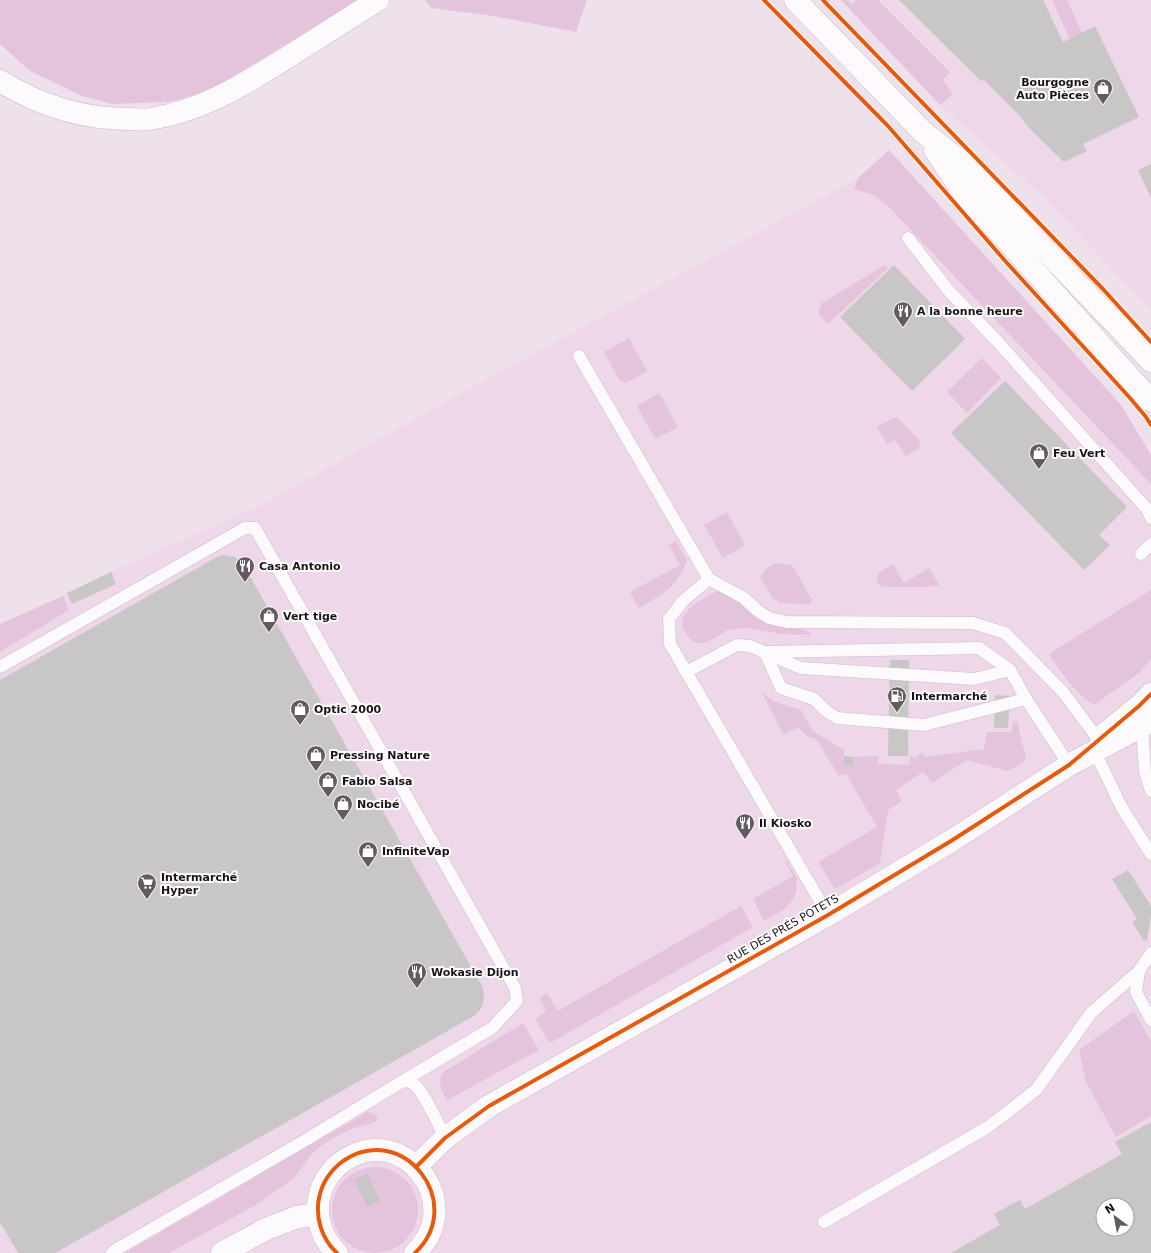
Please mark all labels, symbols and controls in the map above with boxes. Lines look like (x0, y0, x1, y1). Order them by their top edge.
place label: Bourgogne Auto Pièces (1016, 76, 1089, 102)
shop icon: Bourgogne Auto Pièces (1092, 77, 1114, 105)
restaurant icon: A la bonne heure (892, 300, 914, 328)
place label: A la bonne heure (917, 305, 1023, 318)
shop icon: Feu Vert (1028, 442, 1050, 470)
place label: Feu Vert (1053, 447, 1105, 460)
restaurant icon: Casa Antonio (234, 555, 256, 583)
place label: Casa Antonio (259, 560, 341, 573)
shop icon: Vert tige (258, 605, 280, 633)
place label: Vert tige (283, 610, 337, 623)
fuel station icon: Intermarché (886, 685, 908, 713)
place label: Intermarché (911, 690, 987, 703)
shop icon: Optic 2000 (289, 698, 311, 726)
place label: Optic 2000 (314, 703, 382, 716)
shop icon: Pressing Nature (305, 744, 327, 772)
place label: Pressing Nature (330, 749, 430, 762)
shop icon: Fabio Salsa (317, 770, 339, 798)
place label: Fabio Salsa (342, 775, 412, 788)
shop icon: Nocibé (332, 793, 354, 821)
place label: Nocibé (357, 798, 399, 811)
restaurant icon: Il Kiosko (734, 812, 756, 840)
place label: Il Kiosko (759, 817, 812, 830)
shop icon: InfiniteVap (357, 840, 379, 868)
place label: InfiniteVap (382, 845, 450, 858)
place label: Intermarché Hyper (161, 871, 237, 897)
supermarket icon: Intermarché Hyper (136, 872, 158, 900)
street label: RUE DES PRÉS POTETS (725, 892, 841, 966)
restaurant icon: Wokasie Dijon (406, 961, 428, 989)
place label: Wokasie Dijon (431, 966, 519, 979)
north arrow (1095, 1197, 1135, 1237)
text: N (1103, 1201, 1117, 1217)

